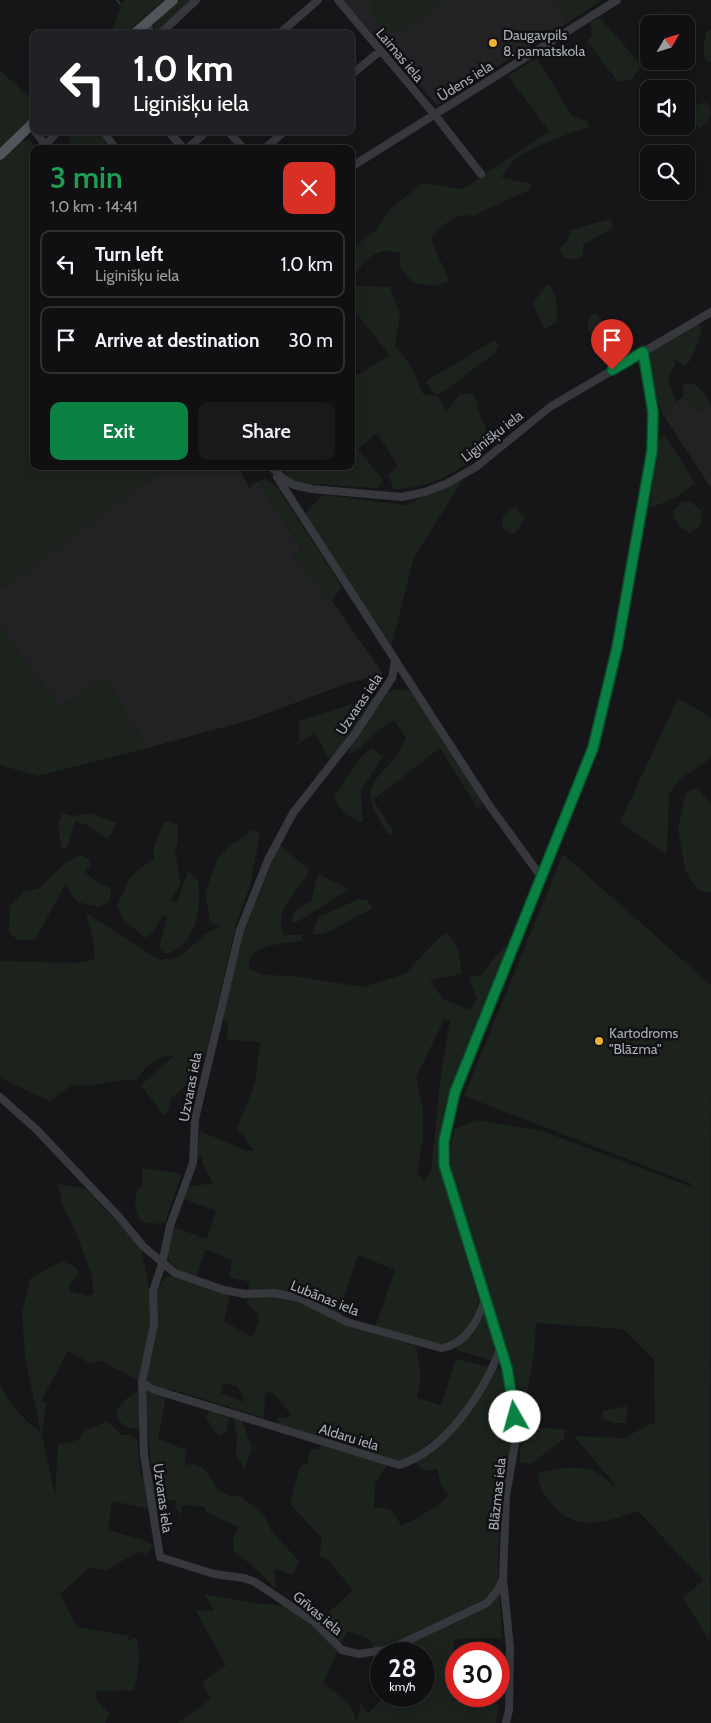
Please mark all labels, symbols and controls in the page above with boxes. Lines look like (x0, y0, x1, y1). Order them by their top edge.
north arrow (640, 15, 695, 70)
map controls (640, 15, 695, 200)
street label: Laimas iela (372, 24, 428, 86)
place label: Daugavpils 8. pamatskola (503, 26, 585, 60)
marker: Daugavpils 8. pamatskola (487, 37, 499, 49)
text: 1.0 km (133, 47, 233, 90)
icon: left (50, 50, 115, 115)
street label: Ūdens iela (434, 57, 496, 105)
button: sound (640, 80, 695, 135)
text: Liginišķu iela (133, 90, 249, 117)
button: search (640, 145, 695, 200)
text: 3 min (50, 159, 123, 196)
button: close (283, 162, 335, 214)
text: 1.0 km · 14:41 (50, 197, 138, 216)
text: Turn left (95, 243, 163, 266)
icon: left (52, 250, 80, 278)
text: 1.0 km (280, 253, 333, 276)
text: Liginišķu iela (95, 266, 179, 285)
pin (591, 319, 633, 370)
icon: arrive (52, 326, 80, 354)
icon: arrive (598, 326, 626, 354)
text: Arrive at destination (95, 329, 259, 352)
text: 30 m (289, 329, 333, 352)
button: Exit (50, 402, 188, 460)
button: Share (198, 402, 335, 460)
street label: Liginišķu iela (457, 406, 527, 466)
street label: Uzvaras iela (332, 670, 386, 738)
place label: Kartodroms "Blāzma" (609, 1024, 678, 1058)
marker: Kartodroms "Blāzma" (593, 1035, 605, 1047)
street label: Uzvaras iela (174, 1051, 206, 1123)
street label: Lubānas iela (288, 1276, 362, 1320)
position arrow (488, 1390, 540, 1442)
street label: Aldaru iela (317, 1419, 381, 1455)
street label: Blāzmas iela (484, 1456, 510, 1531)
street label: Uzvaras iela (149, 1462, 177, 1534)
street label: Grīvas iela (289, 1587, 347, 1639)
speed limit sign: 30 (445, 1642, 510, 1707)
text: 28 (388, 1653, 417, 1683)
text: km/h (389, 1679, 416, 1694)

